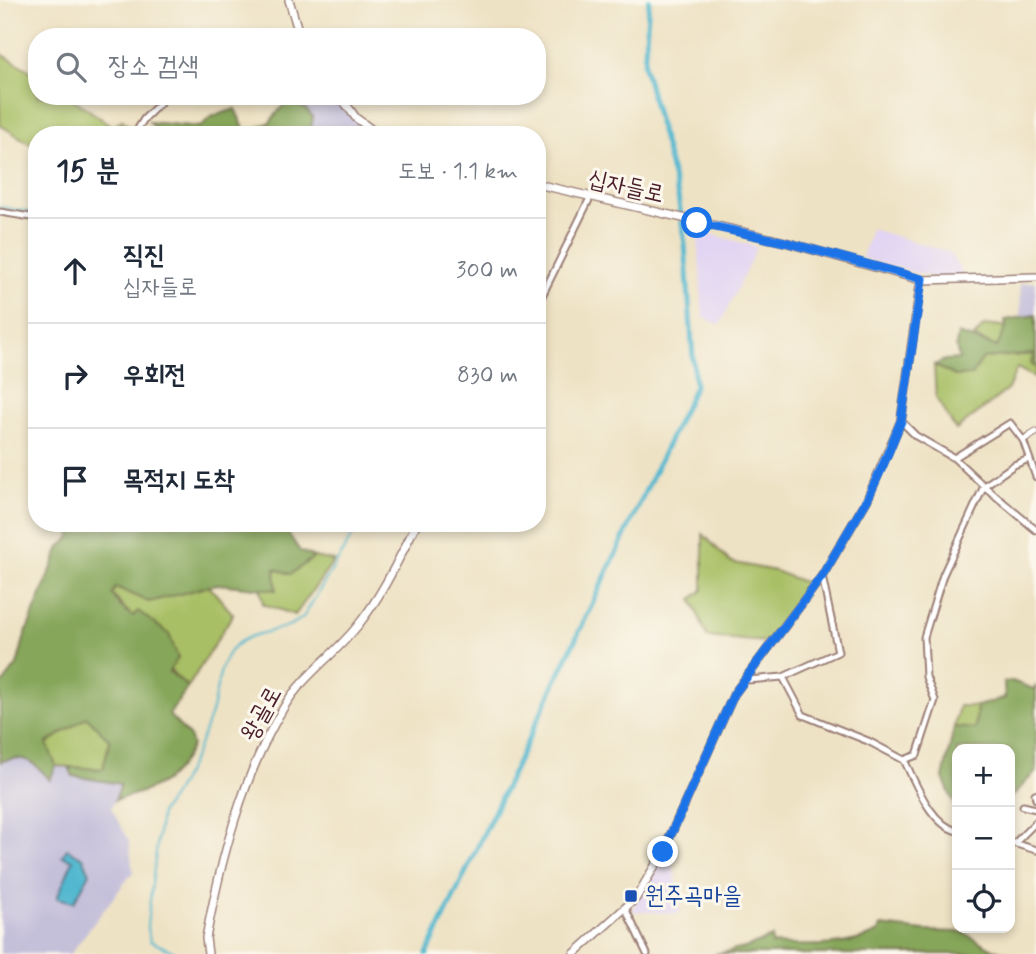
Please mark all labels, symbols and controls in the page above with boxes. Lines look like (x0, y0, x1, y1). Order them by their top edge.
search box (28, 28, 546, 105)
icon: search (52, 48, 90, 86)
text: 장소 검색 (108, 50, 199, 84)
text: 15 분 (56, 152, 120, 191)
text: 도보 · 1.1 km (398, 157, 518, 187)
street label: 십자들로 (585, 163, 667, 211)
route start (681, 207, 712, 238)
text: 직진 (123, 239, 165, 273)
icon: ahead (56, 252, 94, 290)
text: 300 m (456, 256, 518, 286)
text: 십자들로 (123, 273, 197, 303)
icon: right (56, 357, 94, 395)
text: 우회전 (123, 359, 186, 393)
text: 830 m (457, 361, 518, 391)
icon: arrive (56, 462, 94, 500)
text: 목적지 도착 (123, 464, 235, 498)
street label: 왕골로 (234, 681, 290, 747)
map controls (952, 744, 1015, 933)
button: + (952, 744, 1015, 807)
button: − (952, 807, 1015, 870)
route end (647, 836, 678, 867)
button: locate (952, 870, 1015, 933)
place label: 원주곡마을 (645, 881, 742, 912)
marker: 원주곡마을 (623, 888, 639, 904)

